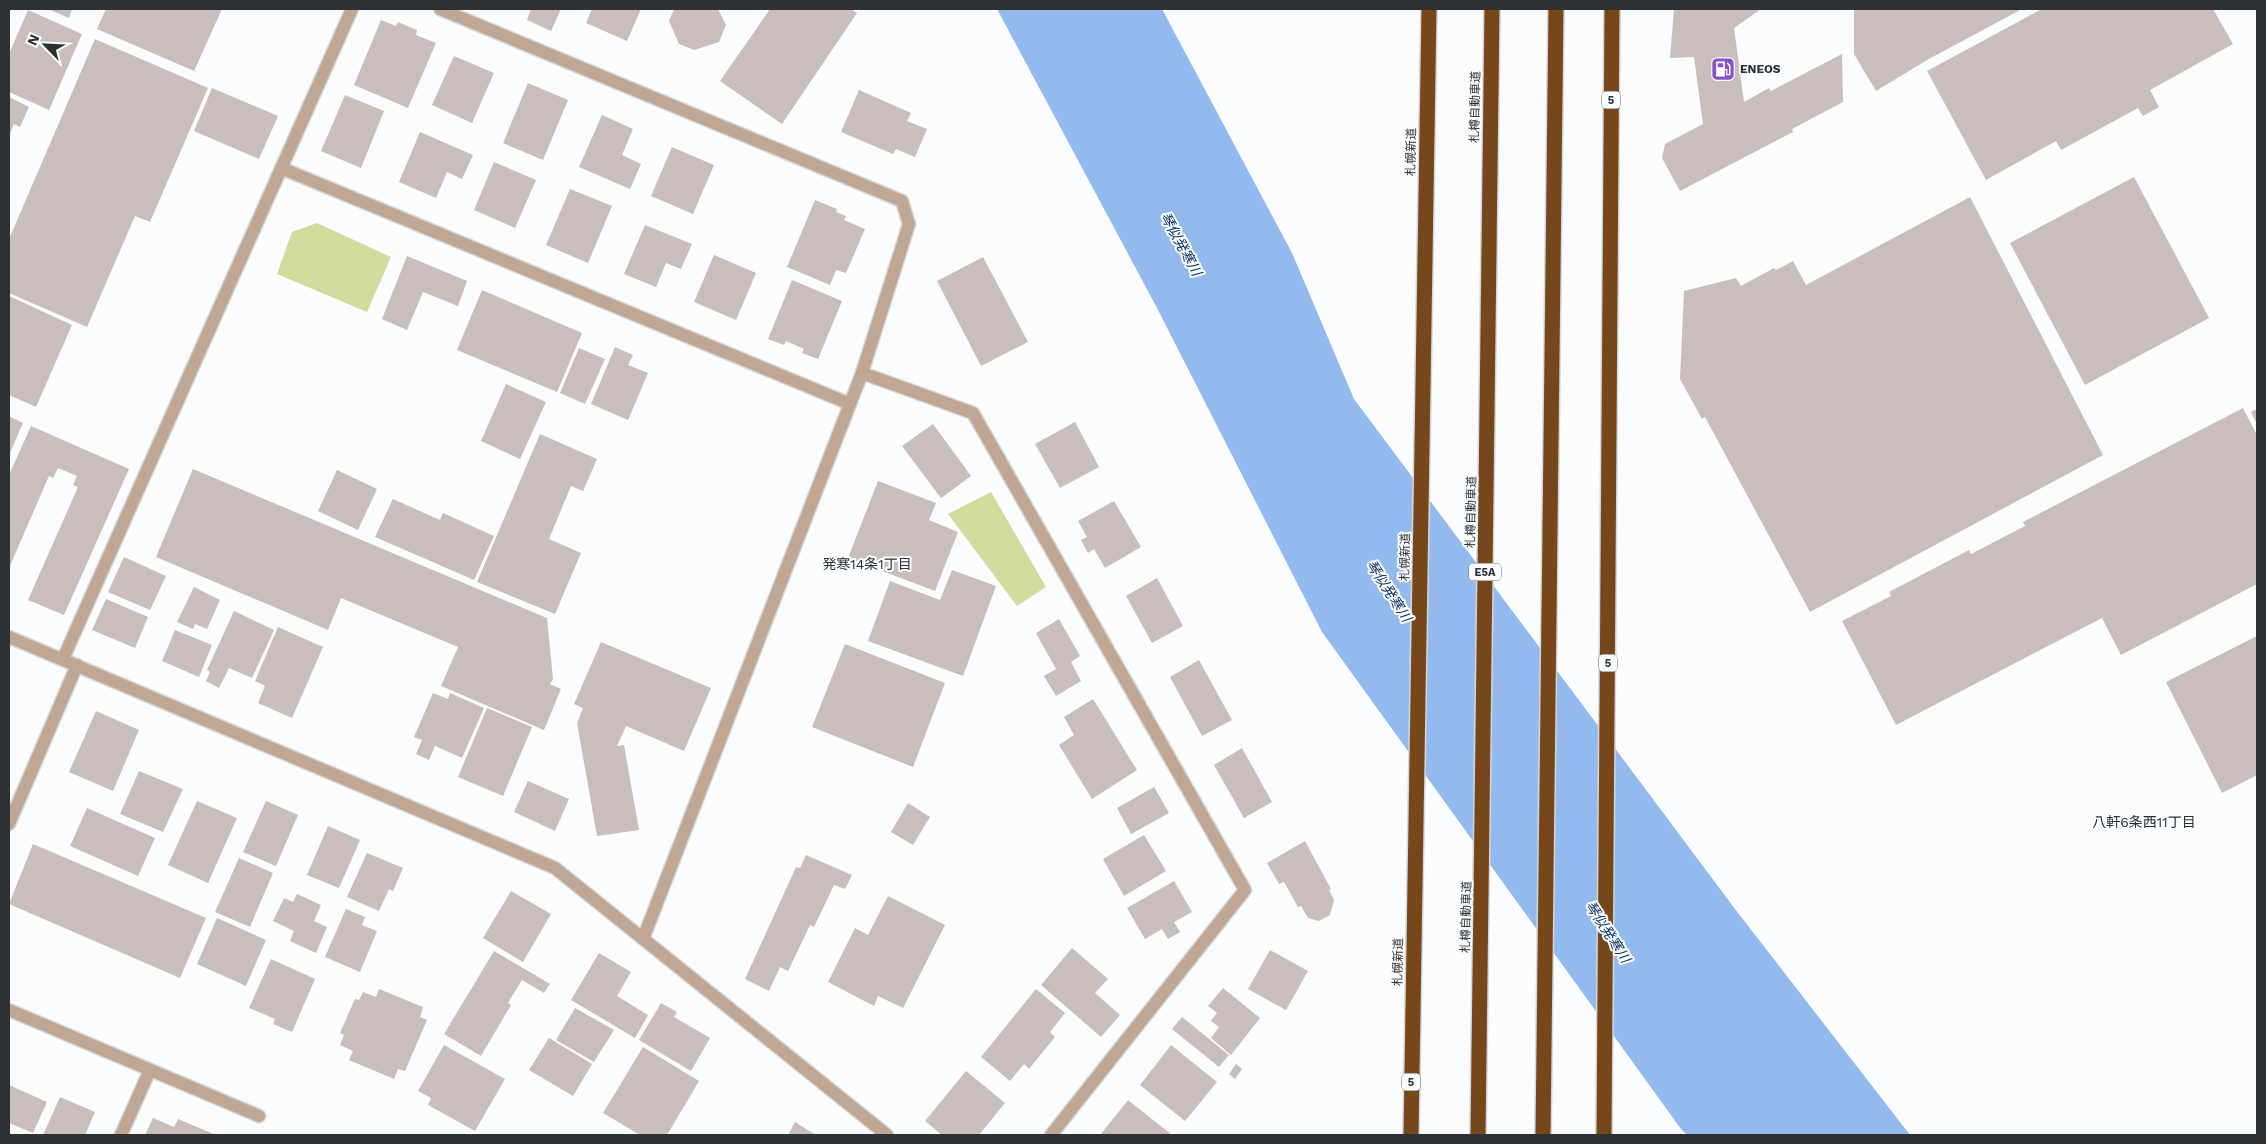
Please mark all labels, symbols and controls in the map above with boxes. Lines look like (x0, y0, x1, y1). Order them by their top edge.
north arrow (20, 20, 70, 70)
text: N (24, 32, 43, 48)
fuel station icon: ENEOS (1710, 56, 1736, 82)
place label: ENEOS (1740, 62, 1781, 76)
street label: 札樽自動車道 (1467, 71, 1483, 143)
road number: 5 (1602, 92, 1620, 108)
street label: 札幌新道 (1404, 128, 1418, 176)
water label: 琴似発寒川 (1157, 210, 1206, 280)
street label: 札樽自動車道 (1463, 476, 1479, 548)
street label: 札幌新道 (1398, 533, 1412, 581)
district label: 発寒14条1丁目 (822, 556, 912, 572)
water label: 琴似発寒川 (1363, 557, 1416, 626)
road number: E5A (1469, 564, 1501, 580)
road number: 5 (1599, 654, 1617, 671)
district label: 八軒6条西11丁目 (2092, 814, 2196, 830)
street label: 札樽自動車道 (1458, 881, 1474, 953)
water label: 琴似発寒川 (1582, 898, 1635, 967)
street label: 札幌新道 (1391, 938, 1405, 986)
road number: 5 (1402, 1074, 1420, 1090)

